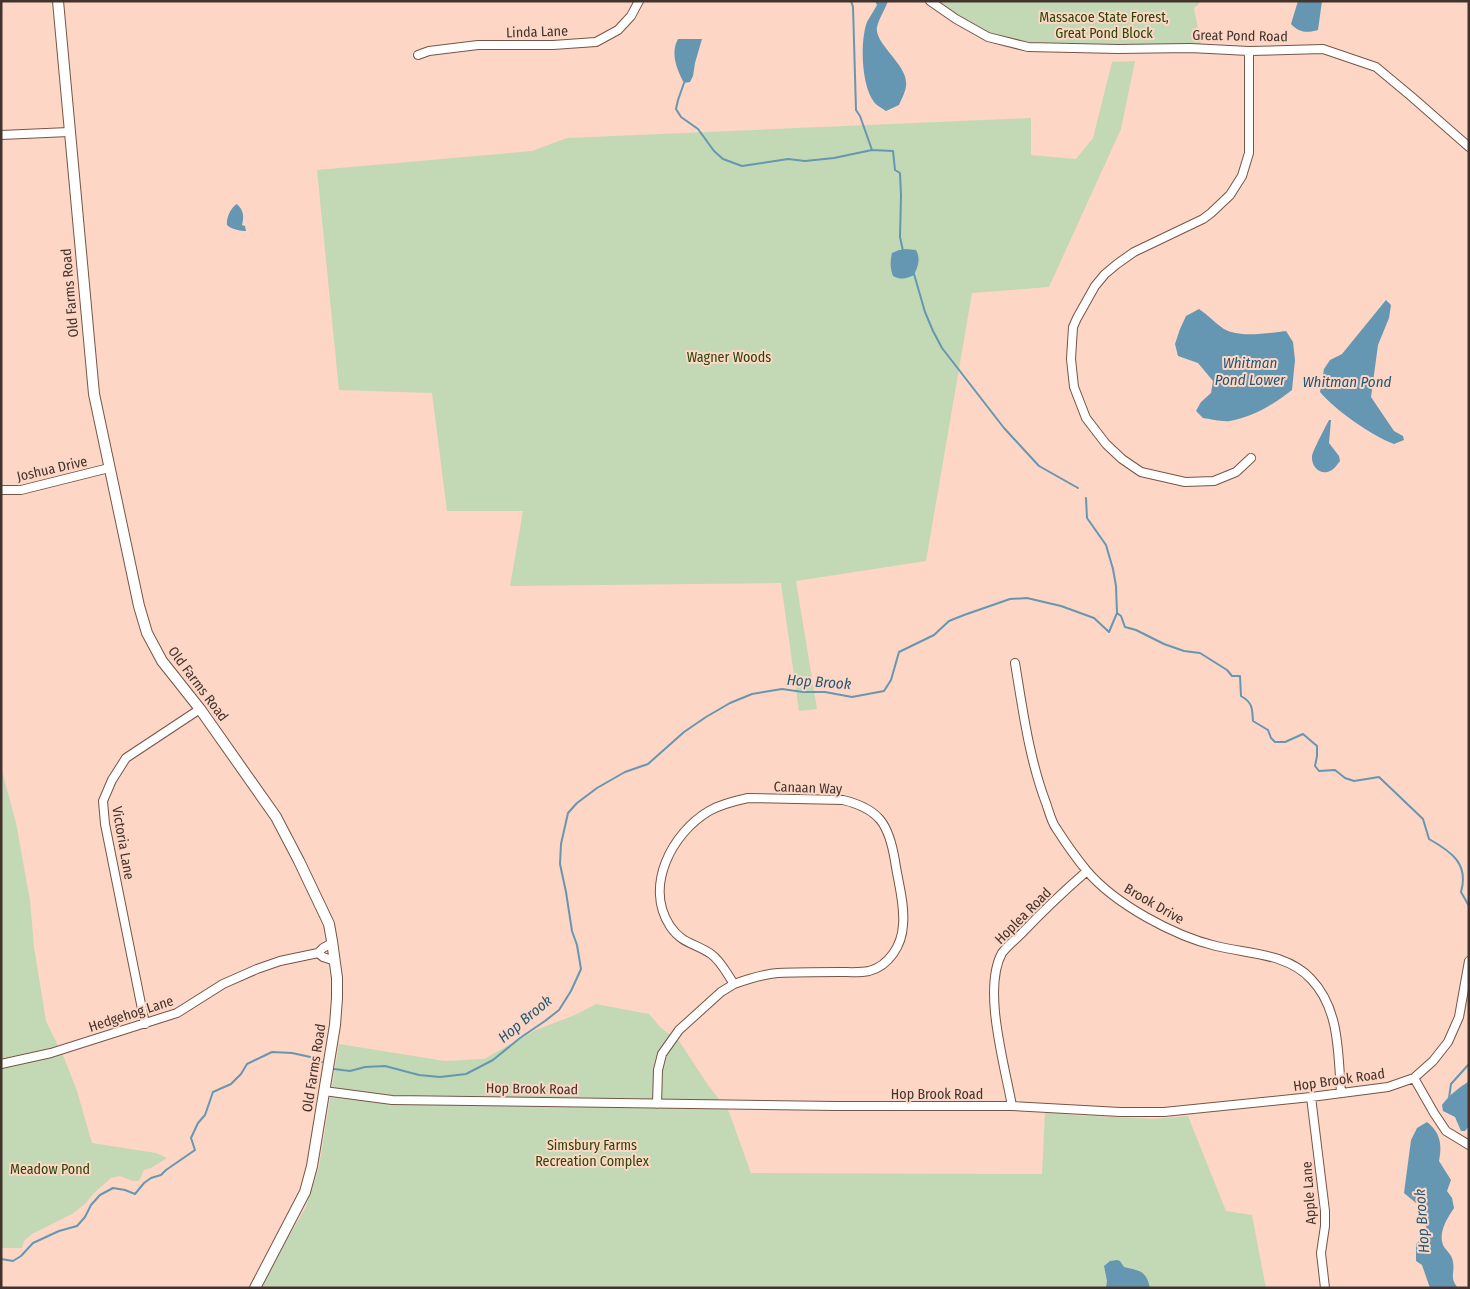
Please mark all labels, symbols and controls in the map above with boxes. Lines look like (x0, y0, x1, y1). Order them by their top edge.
park label: Massacoe State Forest, Great Pond Block (1039, 9, 1169, 42)
street label: Linda Lane (506, 22, 568, 42)
street label: Great Pond Road (1192, 27, 1288, 45)
street label: Old Farms Road (58, 248, 82, 338)
park label: Wagner Woods (687, 349, 771, 366)
water label: Whitman Pond Lower (1215, 354, 1286, 389)
water label: Whitman Pond (1302, 373, 1392, 391)
street label: Joshua Drive (15, 453, 89, 485)
street label: Old Farms Road (164, 643, 232, 725)
water label: Hop Brook (786, 671, 852, 693)
street label: Canaan Way (773, 778, 843, 798)
street label: Victoria Lane (108, 805, 138, 881)
street label: Brook Drive (1121, 880, 1187, 928)
street label: Hoplea Road (991, 884, 1055, 948)
water label: Hop Brook (495, 991, 556, 1047)
street label: Hedgehog Lane (87, 992, 176, 1036)
street label: Old Farms Road (299, 1023, 329, 1113)
street label: Hop Brook Road (1292, 1065, 1386, 1095)
street label: Hop Brook Road (486, 1080, 578, 1098)
street label: Hop Brook Road (891, 1086, 983, 1103)
park label: Simsbury Farms Recreation Complex (535, 1137, 650, 1170)
park label: Meadow Pond (10, 1161, 90, 1178)
street label: Apple Lane (1298, 1161, 1320, 1225)
water label: Hop Brook (1411, 1188, 1433, 1254)

